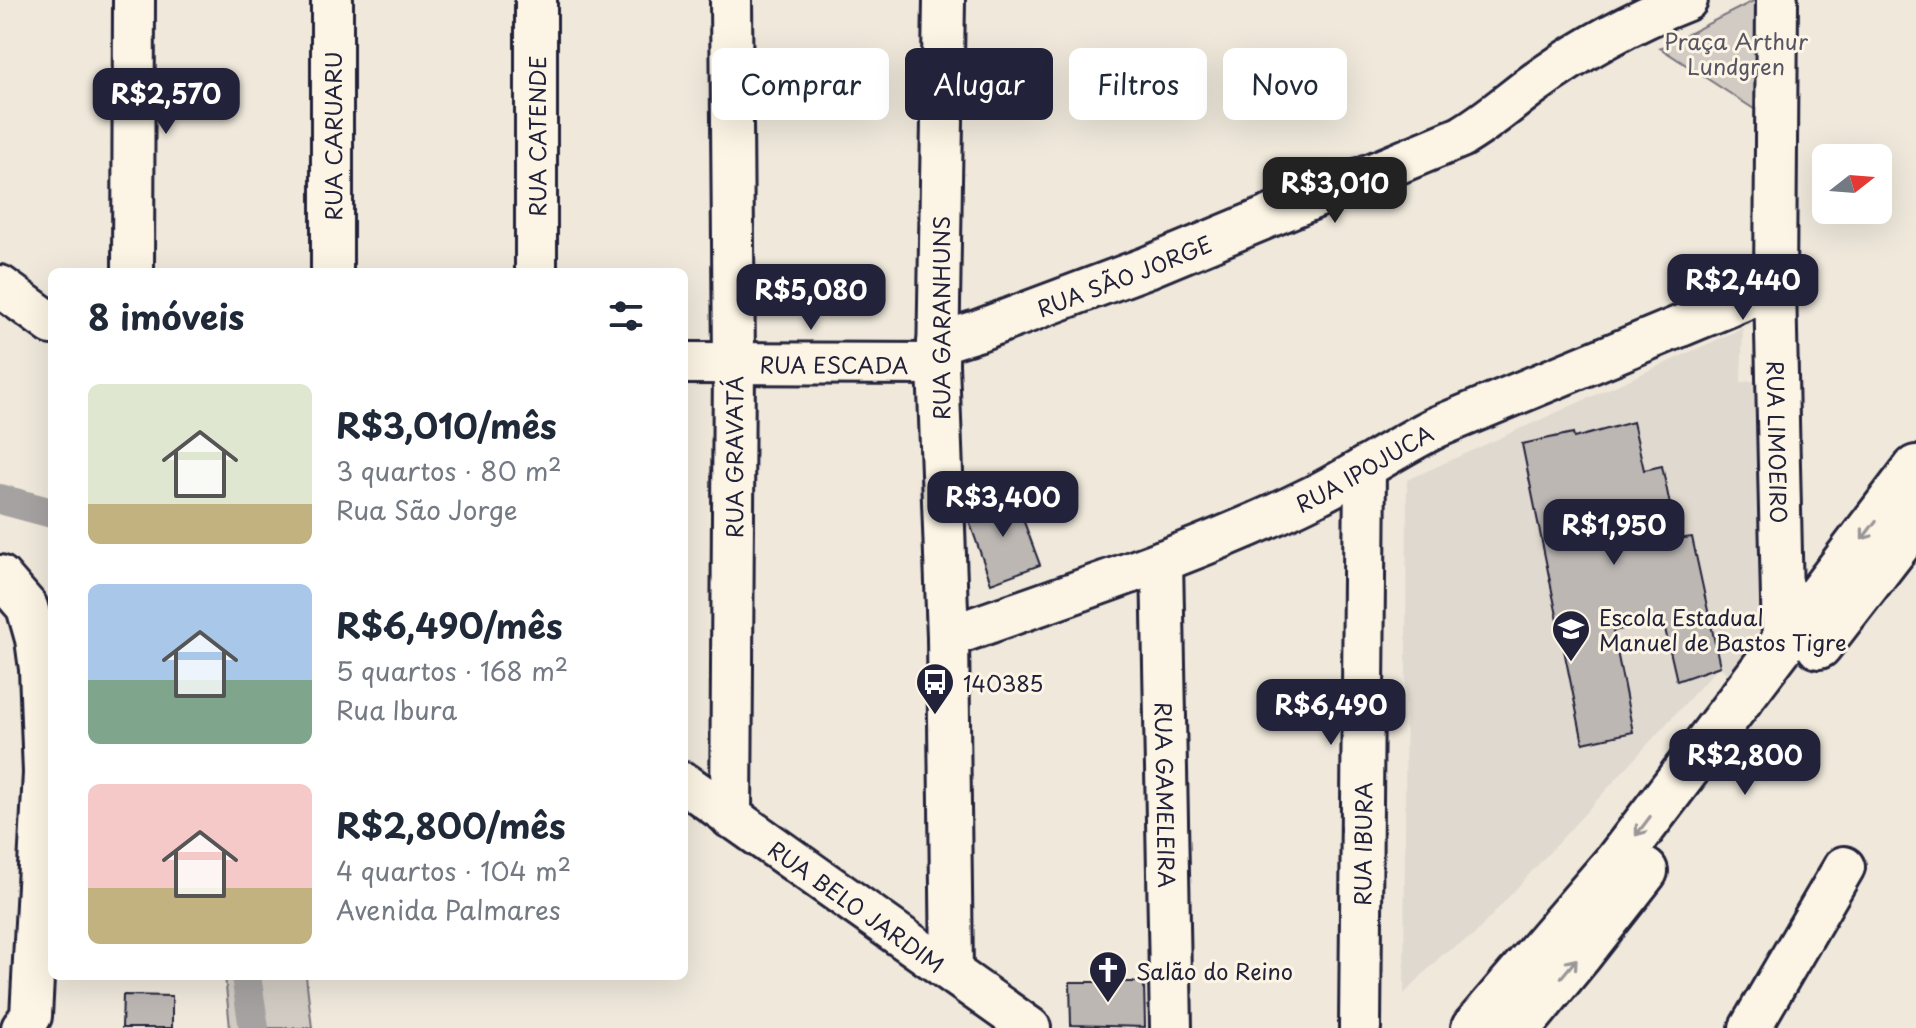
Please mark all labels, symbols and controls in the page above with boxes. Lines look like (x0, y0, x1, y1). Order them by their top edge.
park label: Praça Arthur Lundgren (1664, 24, 1809, 82)
chip: Comprar (712, 48, 889, 120)
chip: Alugar (905, 48, 1053, 120)
chip: Filtros (1069, 48, 1207, 120)
chip: Novo (1223, 48, 1347, 120)
street label: RUA CARUARU (316, 51, 349, 221)
street label: RUA CATENDE (520, 55, 553, 217)
pin: R$2,570 (92, 68, 240, 136)
text: R$2,570 (111, 74, 221, 113)
north arrow (1812, 144, 1892, 224)
map controls (1812, 144, 1892, 224)
pin: R$3,010 (1261, 157, 1409, 225)
text: R$3,010 (1281, 163, 1389, 202)
street label: RUA GARANHUNS (924, 216, 957, 420)
street label: RUA SÃO JORGE (1032, 226, 1216, 324)
pin: R$2,440 (1669, 254, 1817, 322)
text: R$2,440 (1685, 260, 1801, 299)
pin: R$5,080 (737, 264, 885, 332)
text: R$5,080 (755, 270, 867, 309)
text: 8 imóveis (88, 290, 244, 342)
icon: filters (604, 294, 648, 338)
street label: RUA ESCADA (759, 347, 909, 380)
street label: RUA LIMOEIRO (1760, 360, 1797, 524)
street label: RUA GRAVATÁ (717, 376, 750, 538)
text: R$3,010/mês (336, 399, 557, 451)
street label: RUA IPOJUCA (1290, 415, 1439, 519)
icon: home (152, 416, 248, 512)
text: 3 quartos · 80 m² (336, 451, 562, 490)
pin: R$3,400 (929, 471, 1077, 539)
text: R$3,400 (945, 477, 1061, 516)
text: Rua São Jorge (336, 490, 518, 529)
pin: R$1,950 (1540, 499, 1688, 567)
text: R$1,950 (1561, 505, 1667, 544)
one-way arrow (1860, 519, 1877, 541)
text: R$6,490/mês (336, 599, 563, 651)
place label: Escola Estadual Manuel de Bastos Tigre (1599, 600, 1847, 658)
school or university icon: Escola Estadual Manuel de Bastos Tigre (1550, 608, 1592, 663)
icon: home (152, 616, 248, 712)
text: 5 quartos · 168 m² (336, 651, 568, 690)
bus stop icon: 140385 (914, 661, 956, 716)
place label: 140385 (963, 666, 1043, 699)
pin: R$6,490 (1257, 679, 1405, 747)
text: R$6,490 (1275, 685, 1388, 724)
text: Rua Ibura (336, 690, 457, 729)
street label: RUA GAMELEIRA (1148, 702, 1185, 888)
pin: R$2,800 (1671, 729, 1819, 797)
text: R$2,800 (1687, 735, 1803, 774)
street label: RUA IBURA (1345, 782, 1379, 906)
text: R$2,800/mês (336, 799, 566, 851)
one-way arrow (1635, 815, 1652, 837)
icon: home (152, 816, 248, 912)
street label: RUA BELO JARDIM (762, 832, 952, 979)
text: 4 quartos · 104 m² (336, 851, 571, 890)
text: Avenida Palmares (336, 890, 561, 929)
church icon: Salão do Reino (1087, 949, 1129, 1004)
place label: Salão do Reino (1136, 954, 1293, 987)
one-way arrow (1560, 959, 1578, 979)

